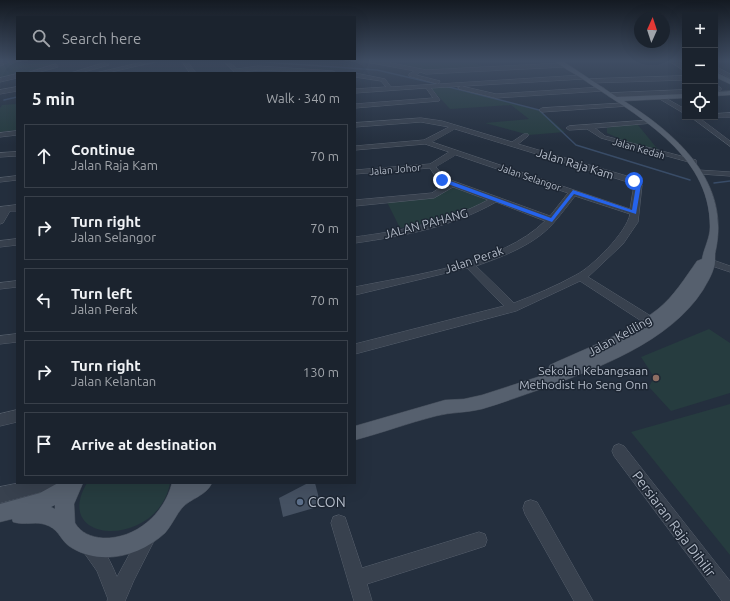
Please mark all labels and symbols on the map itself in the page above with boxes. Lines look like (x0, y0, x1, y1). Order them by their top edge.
north arrow (634, 12, 670, 48)
street label: Jalan Kedah (611, 136, 666, 161)
street label: Jalan Raja Kam (535, 146, 615, 181)
street label: Jalan Johor (369, 162, 422, 177)
street label: Jalan Selangor (497, 162, 563, 193)
route end (433, 171, 451, 189)
route start (625, 172, 643, 190)
street label: JALAN PAHANG (382, 206, 469, 241)
street label: Jalan Perak (443, 243, 505, 276)
street label: Jalan Keliling (586, 313, 654, 358)
place label: Sekolah Kebangsaan Methodist Ho Seng Onn (519, 364, 648, 391)
marker: Sekolah Kebangsaan Methodist Ho Seng Onn (651, 373, 661, 383)
street label: Persiaran Raja Dihilir (629, 468, 719, 581)
place label: CCON (308, 494, 346, 510)
marker: CCON (295, 497, 305, 507)

